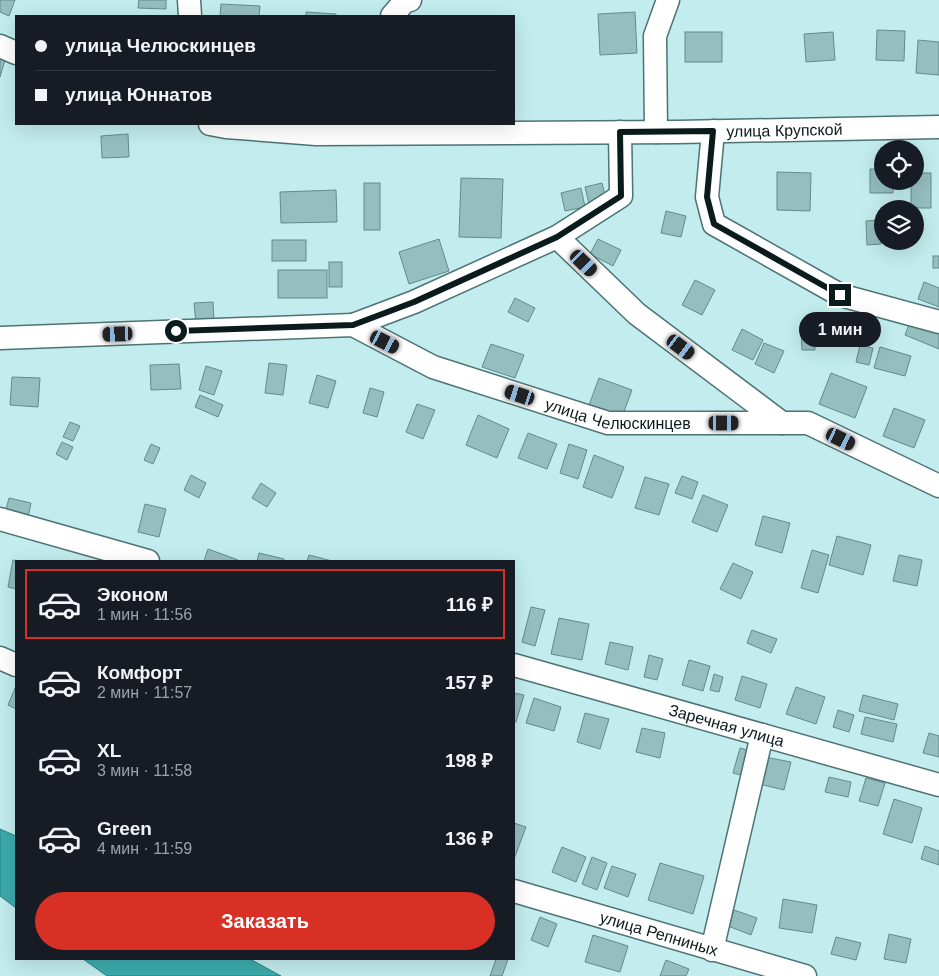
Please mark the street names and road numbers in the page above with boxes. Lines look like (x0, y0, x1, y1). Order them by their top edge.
street label: улица Крупской (726, 120, 843, 140)
street label: улица Челюскинцев (543, 395, 691, 432)
street label: Заречная улица (667, 701, 786, 749)
street label: улица Репниных (598, 908, 720, 959)

